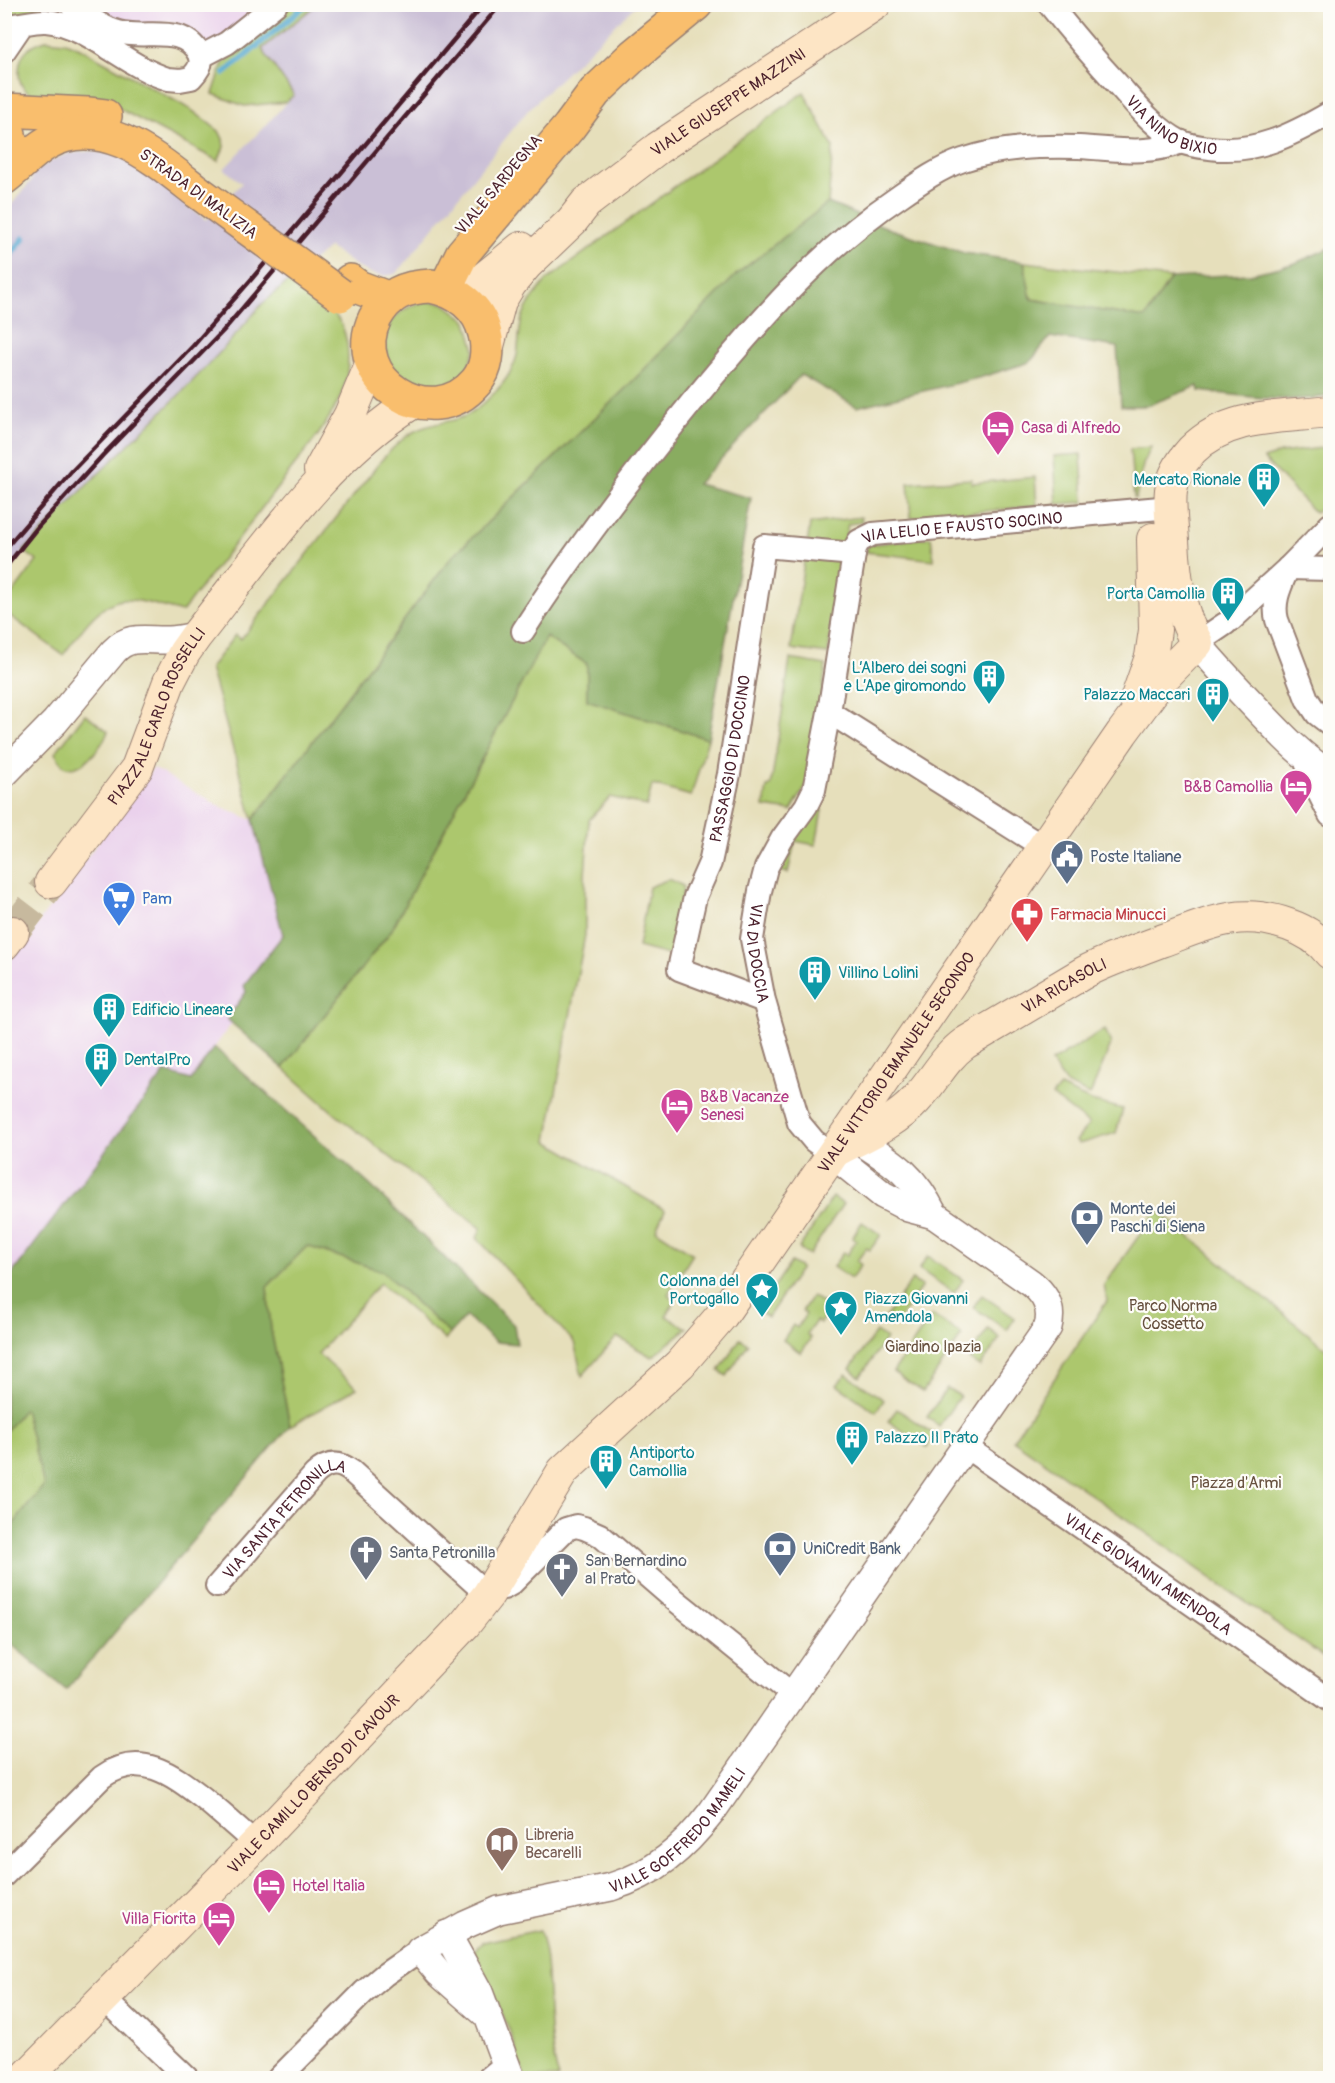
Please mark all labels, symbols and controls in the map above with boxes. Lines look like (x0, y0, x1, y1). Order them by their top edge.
street label: VIALE GIUSEPPE MAZZINI (647, 44, 810, 161)
street label: VIA NINO BIXIO (1121, 92, 1218, 160)
street label: VIALE SARDEGNA (451, 131, 546, 239)
street label: STRADA DI MALIZIA (135, 144, 261, 243)
hotel icon: Casa di Alfredo (980, 409, 1016, 456)
place label: Casa di Alfredo (1021, 418, 1121, 438)
building icon: Mercato Rionale (1246, 461, 1282, 508)
place label: Mercato Rionale (1134, 470, 1241, 490)
street label: VIA LELIO E FAUSTO SOCINO (859, 508, 1063, 549)
building icon: Porta Camollia (1210, 575, 1246, 622)
place label: Porta Camollia (1106, 584, 1205, 604)
street label: PIAZZALE CARLO ROSSELLI (103, 623, 210, 810)
place label: L’Albero dei sogni e L’Ape giromondo (844, 658, 966, 696)
building icon: L’Albero dei sogni e L’Ape giromondo (971, 658, 1007, 705)
street label: PASSAGGIO DI DOCCINO (706, 674, 755, 844)
building icon: Palazzo Maccari (1195, 676, 1231, 723)
place label: Palazzo Maccari (1083, 685, 1190, 705)
hotel icon: B&B Camollia (1278, 768, 1314, 815)
place label: B&B Camollia (1183, 777, 1273, 797)
public building icon: Poste Italiane (1049, 838, 1085, 885)
place label: Poste Italiane (1090, 847, 1181, 867)
supermarket icon: Pam (101, 880, 137, 927)
place label: Pam (142, 889, 172, 909)
pharmacy icon: Farmacia Minucci (1009, 896, 1045, 943)
street label: VIA DI DOCCIA (741, 902, 773, 1005)
place label: Farmacia Minucci (1050, 905, 1166, 925)
street label: VIALE VITTORIO EMANUELE SECONDO (814, 948, 980, 1177)
building icon: Villino Lolini (797, 954, 833, 1001)
street label: VIA RICASOLI (1018, 954, 1110, 1018)
place label: Villino Lolini (838, 963, 918, 983)
building icon: Edificio Lineare (91, 991, 127, 1038)
place label: Edificio Lineare (132, 1000, 233, 1020)
building icon: DentalPro (83, 1041, 119, 1088)
place label: DentalPro (124, 1050, 191, 1070)
hotel icon: B&B Vacanze Senesi (659, 1087, 695, 1134)
place label: B&B Vacanze Senesi (700, 1087, 789, 1125)
bank icon: Monte dei Paschi di Siena (1069, 1199, 1105, 1246)
place label: Monte dei Paschi di Siena (1110, 1199, 1205, 1237)
place label: Colonna del Portogallo (660, 1271, 739, 1309)
place icon: Colonna del Portogallo (744, 1271, 780, 1318)
place icon: Piazza Giovanni Amendola (823, 1289, 859, 1336)
place label: Piazza Giovanni Amendola (864, 1289, 968, 1327)
park label: Parco Norma Cossetto (1129, 1296, 1217, 1334)
park label: Giardino Ipazia (885, 1337, 981, 1357)
building icon: Palazzo Il Prato (834, 1419, 870, 1466)
place label: Palazzo Il Prato (875, 1428, 979, 1448)
building icon: Antiporto Camollia (588, 1443, 624, 1490)
place label: Antiporto Camollia (629, 1443, 695, 1481)
street label: VIA SANTA PETRONILLA (219, 1455, 349, 1584)
park label: Piazza d'Armi (1191, 1473, 1282, 1493)
street label: VIALE GIOVANNI AMENDOLA (1060, 1509, 1236, 1640)
bank icon: UniCredit Bank (762, 1530, 798, 1577)
church icon: Santa Petronilla (348, 1534, 384, 1581)
place label: UniCredit Bank (803, 1539, 901, 1559)
place label: Santa Petronilla (389, 1543, 496, 1563)
church icon: San Bernardino al Prato (544, 1551, 580, 1598)
place label: San Bernardino al Prato (585, 1551, 687, 1589)
street label: VIALE CAMILLO BENSO DI CAVOUR (223, 1690, 404, 1878)
street label: VIALE GOFFREDO MAMELI (606, 1764, 750, 1898)
library icon: Libreria Becarelli (484, 1825, 520, 1872)
place label: Libreria Becarelli (525, 1825, 581, 1863)
hotel icon: Hotel Italia (251, 1867, 287, 1914)
place label: Hotel Italia (292, 1876, 365, 1896)
hotel icon: Villa Fiorita (201, 1900, 237, 1947)
place label: Villa Fiorita (122, 1909, 196, 1929)

